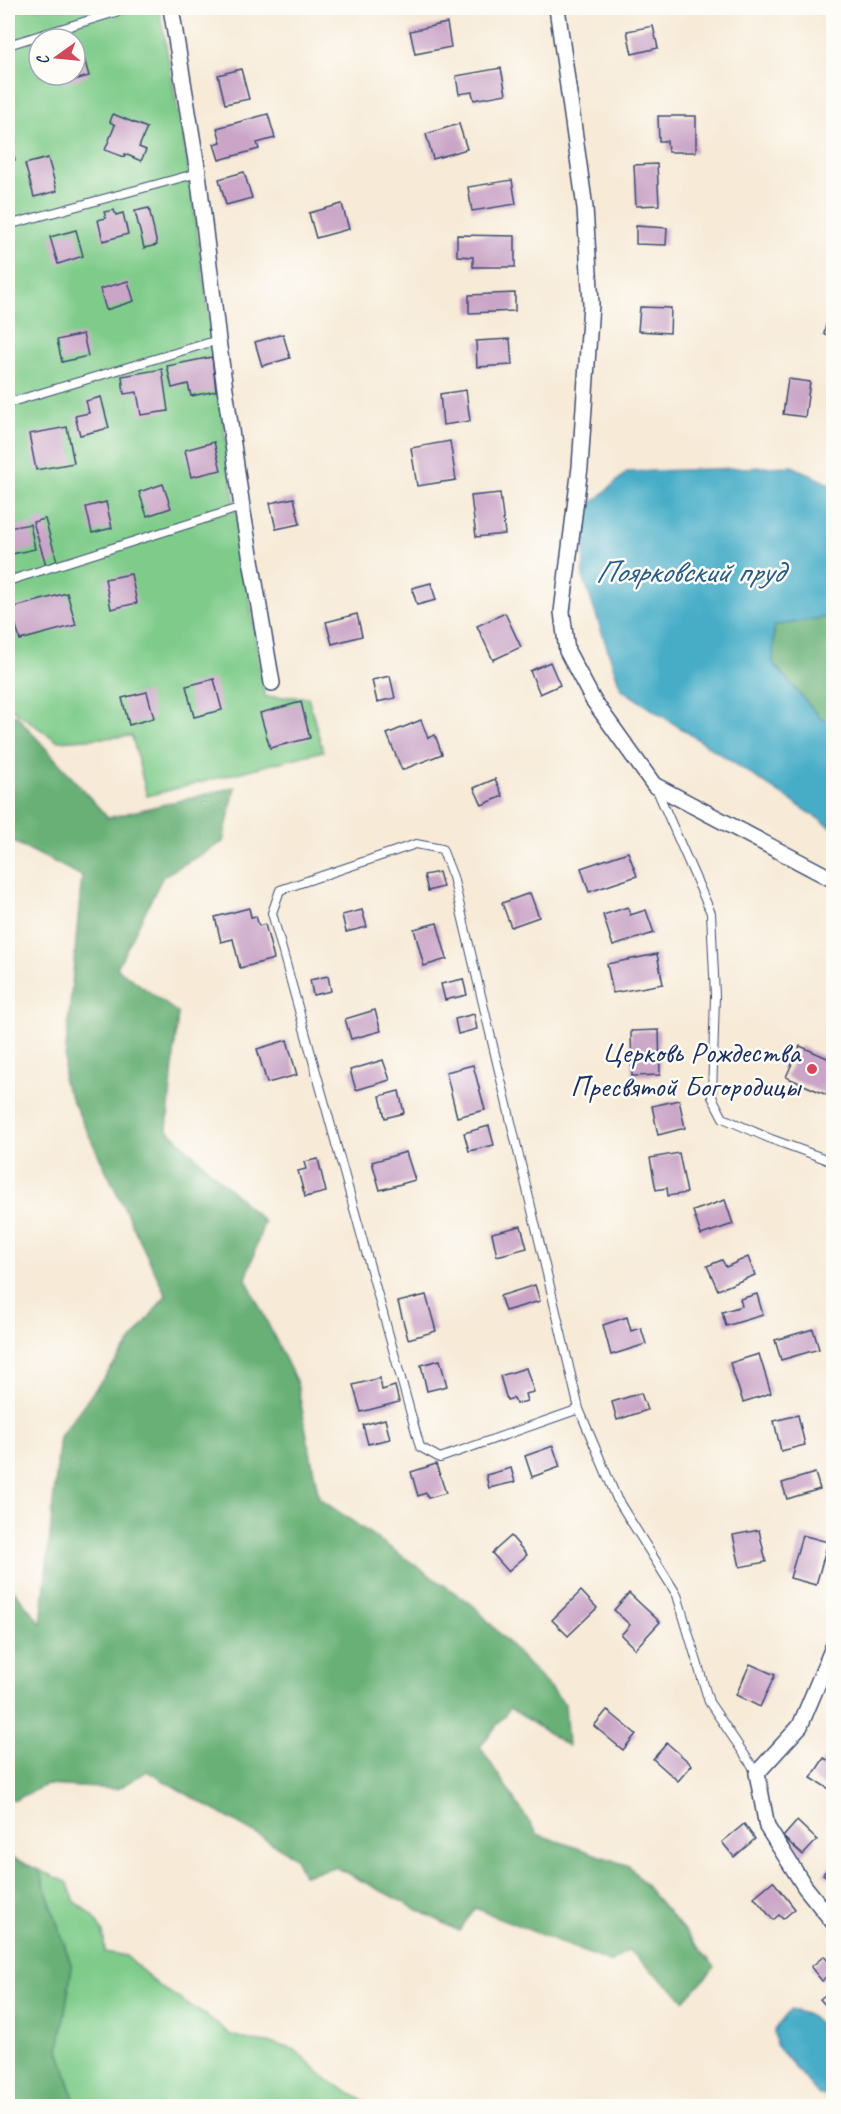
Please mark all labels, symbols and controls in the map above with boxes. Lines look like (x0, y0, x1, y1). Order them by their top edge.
north arrow (27, 27, 87, 87)
text: С (32, 52, 54, 67)
water label: Поярковский пруд (595, 551, 789, 592)
place label: Церковь Рождества Пресвятой Богородицы (570, 1033, 802, 1105)
marker: Церковь Рождества Пресвятой Богородицы (805, 1062, 819, 1076)

